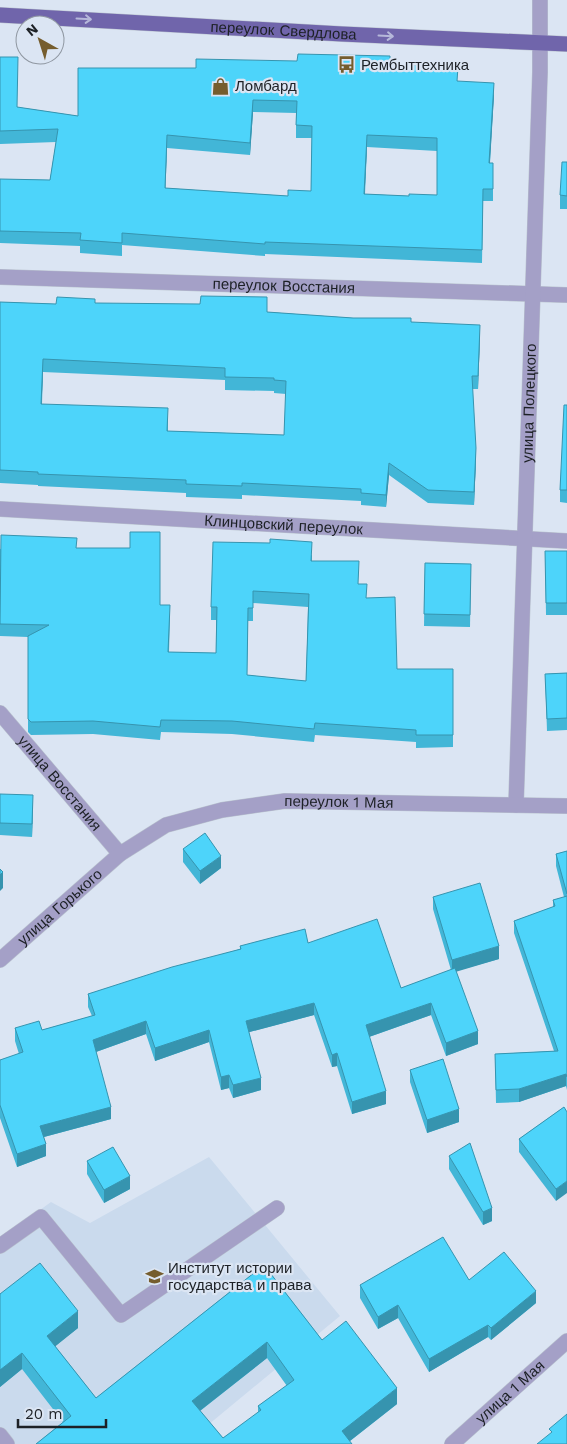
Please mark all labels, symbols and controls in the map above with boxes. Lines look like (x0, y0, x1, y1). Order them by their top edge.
north arrow (15, 15, 65, 65)
one-way arrow (75, 15, 91, 24)
street label: переулок Свердлова (210, 18, 358, 44)
text: N (23, 20, 41, 39)
one-way arrow (377, 32, 393, 41)
bus stop icon: Рембыттехника (337, 55, 357, 75)
place label: Рембыттехника (361, 56, 470, 74)
shop icon: Ломбард (211, 76, 231, 96)
place label: Ломбард (235, 77, 297, 95)
street label: переулок Восстания (212, 275, 355, 297)
street label: улица Полецкого (518, 343, 540, 463)
street label: Клинцовский переулок (204, 512, 364, 538)
street label: улица Восстания (14, 732, 105, 834)
street label: переулок 1 Мая (284, 792, 394, 812)
street label: улица Горького (14, 865, 106, 949)
place label: Институт истории государства и права (168, 1259, 312, 1294)
school or university icon: Институт истории государства и права (144, 1267, 164, 1287)
street label: улица 1 Мая (472, 1356, 548, 1427)
scale bar (18, 1396, 105, 1428)
text: 20 m (25, 1405, 63, 1423)

